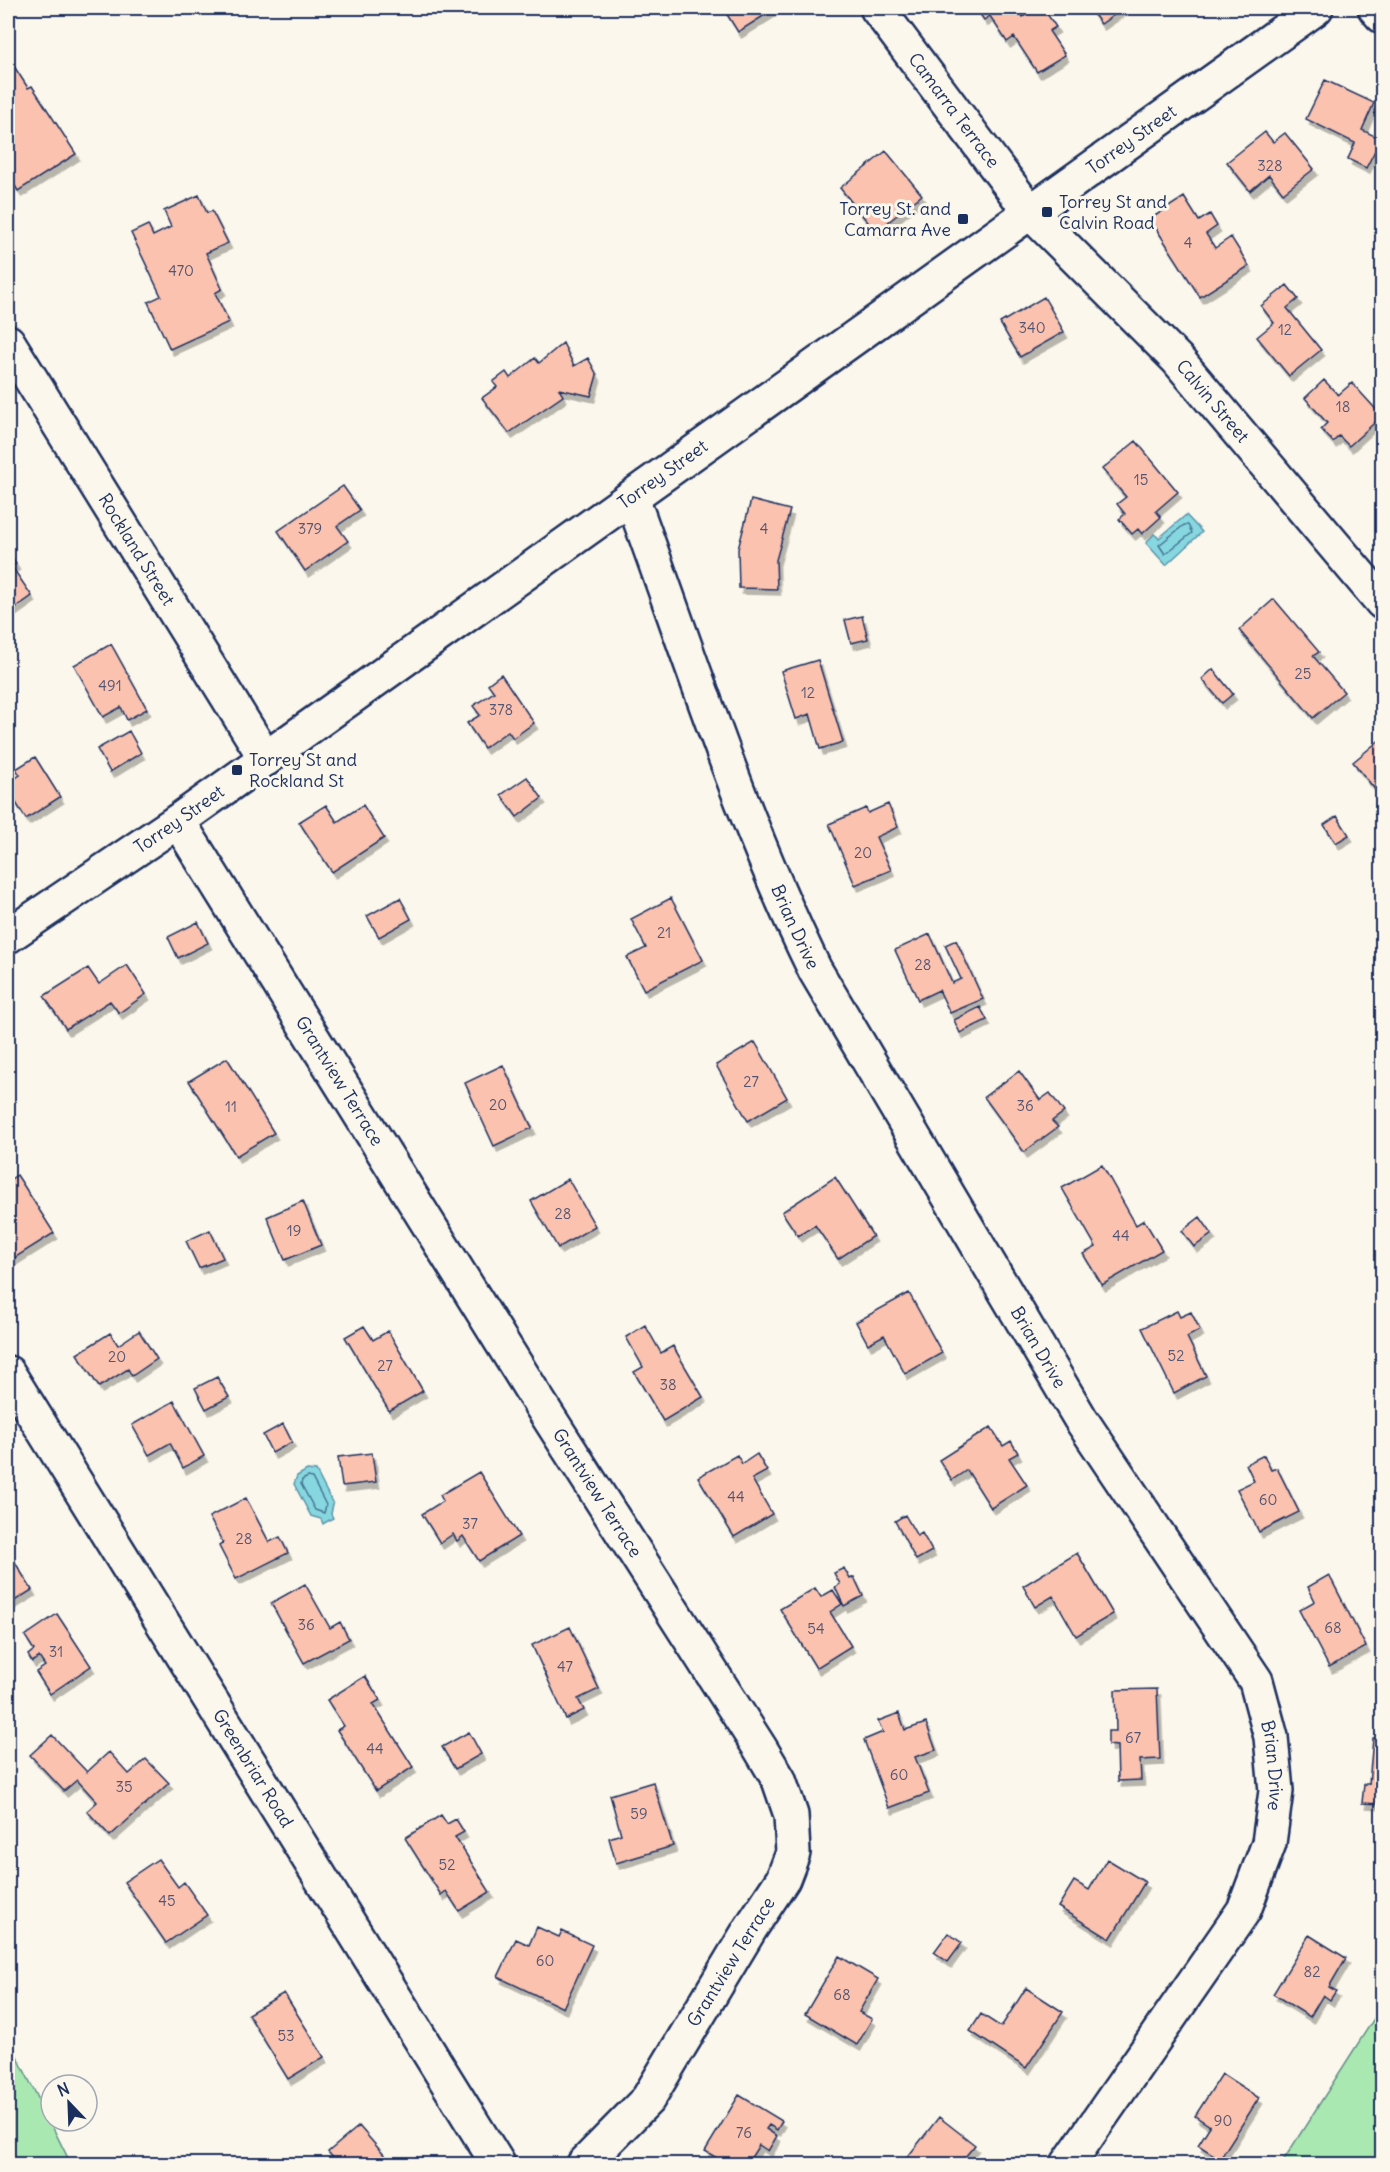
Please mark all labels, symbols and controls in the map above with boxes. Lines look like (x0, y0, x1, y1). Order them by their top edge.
street label: Camarra Terrace (904, 48, 1005, 172)
street label: Torrey Street (1082, 100, 1180, 179)
house number: 328 (1257, 156, 1283, 175)
place label: Torrey St and Calvin Road (1059, 190, 1167, 234)
place label: Torrey St. and Camarra Ave (839, 197, 951, 241)
marker: Torrey St and Calvin Road (1040, 205, 1054, 219)
marker: Torrey St. and Camarra Ave (956, 212, 970, 226)
house number: 4 (1184, 233, 1193, 252)
house number: 470 (168, 261, 194, 280)
house number: 340 (1018, 318, 1046, 337)
house number: 12 (1278, 320, 1292, 339)
street label: Calvin Street (1171, 355, 1254, 447)
house number: 18 (1336, 397, 1350, 416)
street label: Torrey Street (613, 434, 712, 514)
house number: 15 (1134, 470, 1148, 489)
street label: Rockland Street (93, 489, 180, 610)
house number: 379 (298, 519, 322, 538)
house number: 4 (760, 519, 769, 538)
house number: 25 (1295, 664, 1311, 683)
house number: 491 (98, 676, 122, 695)
house number: 12 (801, 683, 815, 702)
house number: 378 (489, 700, 513, 719)
place label: Torrey St and Rockland St (249, 748, 357, 792)
marker: Torrey St and Rockland St (230, 763, 244, 777)
street label: Torrey Street (129, 780, 228, 859)
house number: 20 (854, 843, 872, 862)
street label: Brian Drive (766, 881, 825, 973)
house number: 21 (657, 923, 671, 942)
house number: 28 (915, 955, 931, 974)
street label: Grantview Terrace (291, 1011, 389, 1150)
house number: 27 (743, 1072, 759, 1091)
house number: 20 (489, 1095, 507, 1114)
house number: 36 (1016, 1096, 1034, 1115)
house number: 11 (225, 1097, 237, 1116)
house number: 28 (555, 1204, 571, 1223)
house number: 19 (287, 1221, 301, 1240)
house number: 44 (1112, 1226, 1130, 1245)
street label: Brian Drive (1006, 1302, 1072, 1392)
house number: 52 (1168, 1346, 1184, 1365)
house number: 20 (108, 1347, 126, 1366)
house number: 27 (377, 1356, 393, 1375)
house number: 38 (659, 1375, 677, 1394)
street label: Grantview Terrace (548, 1424, 647, 1562)
house number: 44 (727, 1487, 745, 1506)
house number: 60 (1259, 1490, 1277, 1509)
house number: 37 (462, 1514, 478, 1533)
house number: 28 (236, 1529, 252, 1548)
house number: 36 (297, 1615, 315, 1634)
house number: 68 (1324, 1618, 1342, 1637)
house number: 54 (807, 1619, 825, 1638)
house number: 31 (49, 1642, 63, 1661)
house number: 47 (557, 1657, 573, 1676)
street label: Greenbriar Road (208, 1705, 299, 1832)
street label: Brian Drive (1256, 1718, 1288, 1812)
house number: 67 (1125, 1728, 1141, 1747)
house number: 44 (366, 1739, 384, 1758)
house number: 60 (890, 1765, 908, 1784)
house number: 35 (115, 1777, 133, 1796)
house number: 59 (630, 1804, 648, 1823)
house number: 52 (439, 1855, 455, 1874)
house number: 45 (158, 1891, 176, 1910)
street label: Grantview Terrace (681, 1893, 780, 2031)
house number: 60 (536, 1951, 554, 1970)
house number: 82 (1304, 1962, 1320, 1981)
house number: 68 (833, 1985, 851, 2004)
house number: 53 (277, 2026, 295, 2045)
north arrow (39, 2073, 99, 2133)
text: N (54, 2078, 72, 2101)
house number: 90 (1214, 2111, 1232, 2130)
house number: 76 (736, 2123, 752, 2142)

